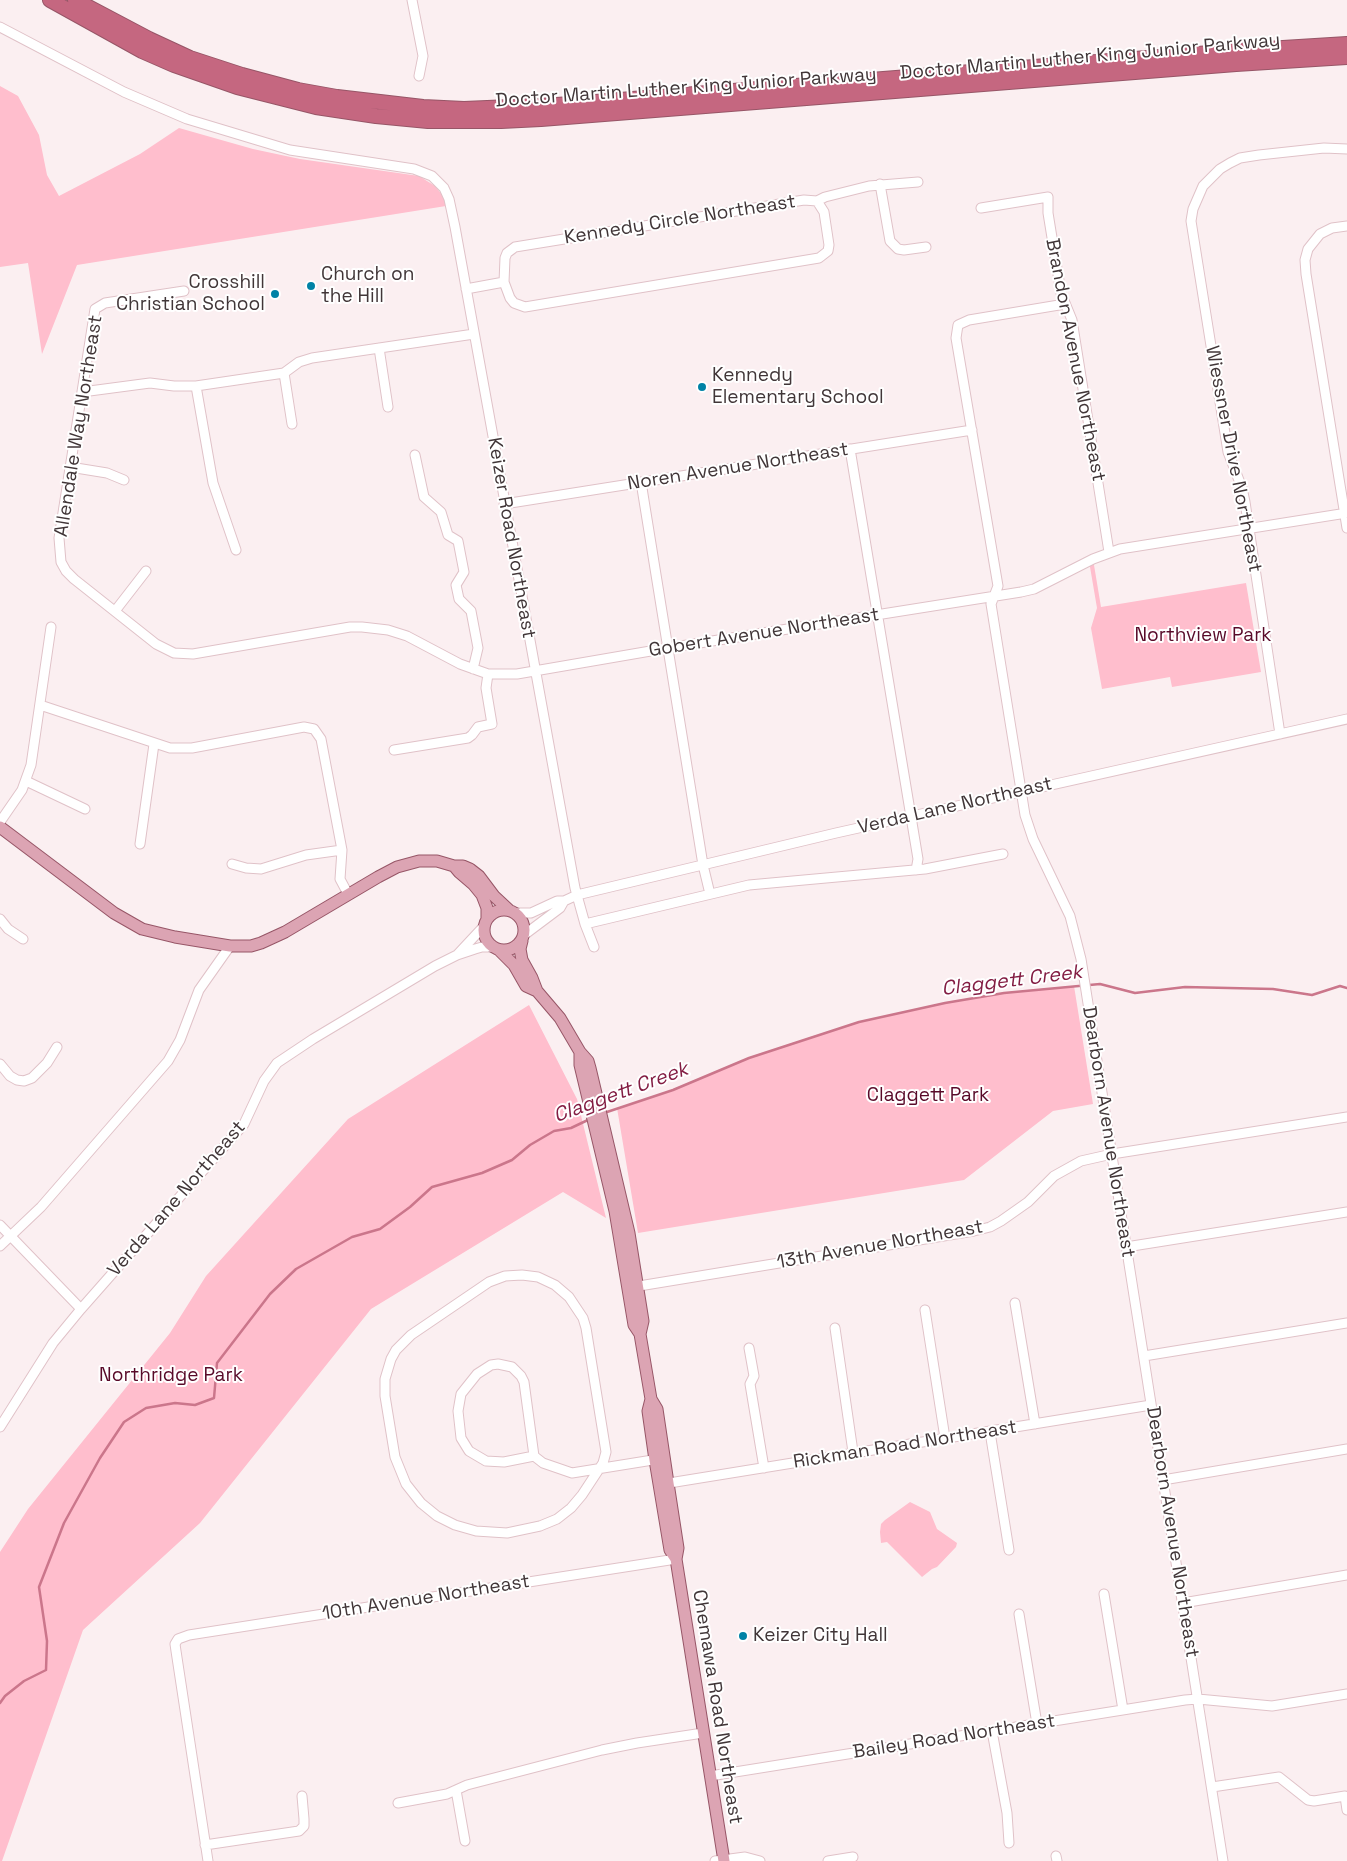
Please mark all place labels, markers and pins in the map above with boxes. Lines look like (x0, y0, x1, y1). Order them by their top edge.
place label: Church on the Hill (321, 264, 414, 308)
place label: Crosshill Christian School (116, 272, 265, 316)
marker: Church on the Hill (305, 280, 317, 292)
marker: Crosshill Christian School (269, 288, 281, 300)
place label: Kennedy Elementary School (712, 365, 884, 409)
marker: Kennedy Elementary School (696, 381, 708, 393)
place label: Keizer City Hall (753, 1625, 888, 1647)
marker: Keizer City Hall (737, 1630, 749, 1642)

